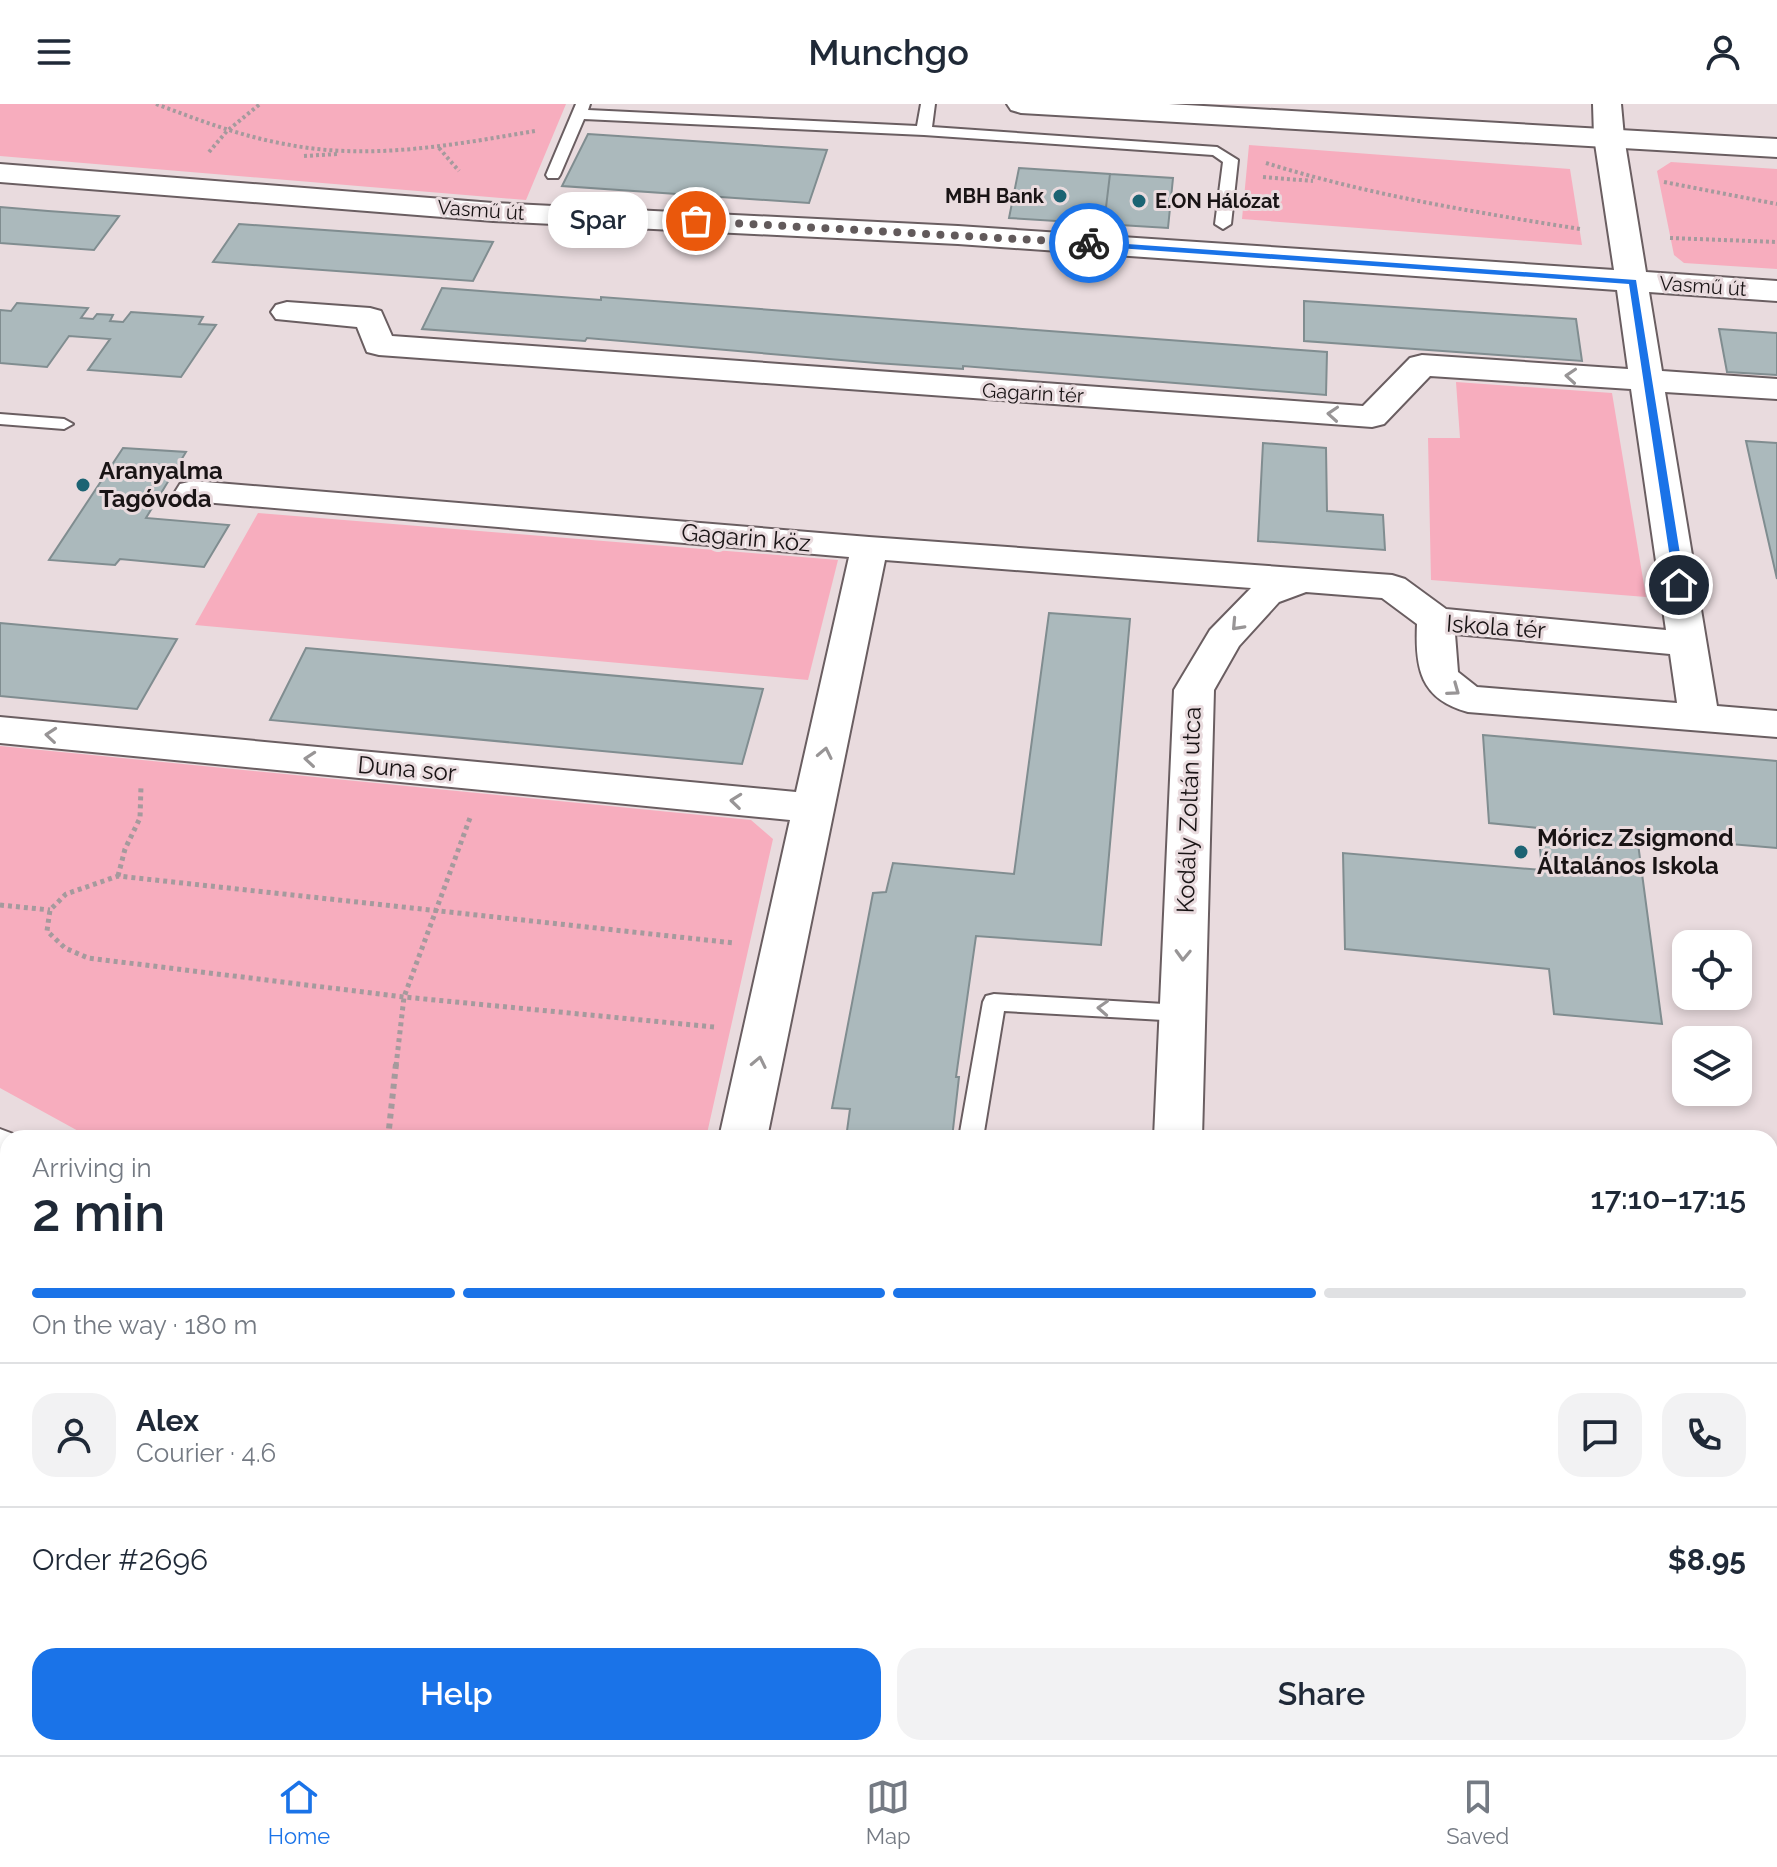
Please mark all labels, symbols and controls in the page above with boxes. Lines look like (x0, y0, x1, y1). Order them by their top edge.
icon: menu (32, 30, 76, 74)
icon: person (1701, 30, 1745, 74)
text: Munchgo (808, 31, 969, 73)
place label: MBH Bank (945, 184, 1045, 208)
pin (662, 187, 730, 255)
marker: MBH Bank (1051, 187, 1069, 205)
place label: E.ON Hálózat (1155, 189, 1280, 213)
marker: E.ON Hálózat (1130, 192, 1148, 210)
callout: Spar (548, 193, 648, 249)
street label: Vasmű út (437, 195, 526, 225)
icon: bag (674, 199, 718, 243)
courier (1049, 203, 1129, 283)
text: Spar (570, 205, 626, 235)
icon: bike (1067, 221, 1111, 265)
street label: Vasmű út (1659, 271, 1748, 301)
one-way arrow (1564, 368, 1577, 385)
street label: Gagarin tér (981, 378, 1085, 408)
one-way arrow (1326, 406, 1339, 423)
place label: Aranyalma Tagóvoda (99, 456, 223, 513)
marker: Aranyalma Tagóvoda (74, 476, 92, 494)
street label: Gagarin köz (680, 517, 812, 558)
pin (1645, 551, 1713, 619)
icon: home (1657, 563, 1701, 607)
street label: Iskola tér (1445, 609, 1547, 644)
one-way arrow (1232, 616, 1247, 630)
one-way arrow (1445, 680, 1460, 694)
street label: Kodály Zoltán utca (1170, 706, 1207, 914)
one-way arrow (44, 727, 57, 744)
one-way arrow (816, 746, 833, 760)
street label: Duna sor (357, 750, 458, 787)
one-way arrow (303, 751, 316, 768)
one-way arrow (729, 792, 742, 809)
place label: Móricz Zsigmond Általános Iskola (1537, 823, 1734, 880)
marker: Móricz Zsigmond Általános Iskola (1512, 843, 1530, 861)
map controls (1672, 930, 1752, 1106)
button: locate (1672, 930, 1752, 1010)
one-way arrow (1175, 949, 1192, 962)
one-way arrow (1096, 1000, 1109, 1017)
button: layers (1672, 1026, 1752, 1106)
one-way arrow (750, 1055, 767, 1069)
text: Arriving in (32, 1153, 152, 1183)
text: 17:10–17:15 (1591, 1181, 1746, 1216)
text: 2 min (32, 1182, 165, 1243)
text: On the way · 180 m (32, 1310, 257, 1340)
button: person (32, 1393, 116, 1477)
button: chat (1558, 1393, 1642, 1477)
button: phone (1662, 1393, 1746, 1477)
text: Alex (136, 1403, 199, 1438)
text: Courier · 4.6 (136, 1438, 276, 1468)
text: Order #2696 (32, 1542, 208, 1577)
text: $8.95 (1668, 1542, 1746, 1577)
button: Help (32, 1648, 881, 1740)
button: Share (897, 1648, 1746, 1740)
tab: Home (268, 1775, 330, 1849)
tab: Map (866, 1775, 911, 1849)
tab: Saved (1446, 1775, 1509, 1849)

